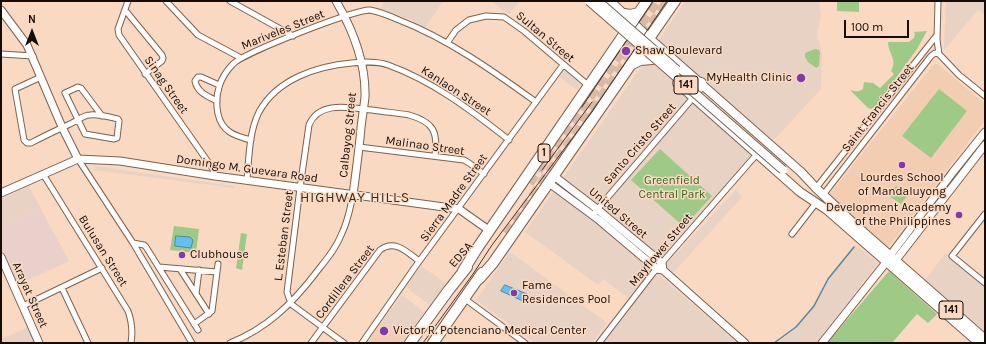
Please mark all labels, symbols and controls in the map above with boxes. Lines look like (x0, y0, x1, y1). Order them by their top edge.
street label: Mariveles Street (239, 7, 327, 53)
street label: Sultan Street (513, 8, 577, 66)
north arrow (12, 12, 52, 52)
scale bar (846, 12, 911, 38)
text: N (28, 13, 36, 26)
text: 100 m (851, 20, 883, 34)
place label: Shaw Boulevard (635, 44, 723, 58)
marker: Shaw Boulevard (620, 45, 632, 57)
street label: Sinag Street (141, 53, 191, 117)
street label: Saint Francis Street (839, 61, 917, 155)
street label: Kanlaon Street (418, 63, 494, 119)
place label: MyHealth Clinic (706, 71, 792, 85)
marker: MyHealth Clinic (795, 72, 807, 84)
road number: 141 (674, 76, 698, 94)
street label: Calbayog Street (336, 92, 360, 178)
street label: Santo Cristo Street (601, 100, 679, 188)
street label: Malinao Street (384, 133, 466, 159)
road number: 1 (538, 144, 550, 162)
street label: Sierra Madre Street (417, 151, 491, 245)
street label: Domingo M. Guevara Road (175, 152, 319, 186)
marker: Lourdes School of Mandaluyong (897, 160, 907, 170)
place label: Lourdes School of Mandaluyong (858, 171, 946, 199)
park label: Greenfield Central Park (639, 174, 705, 202)
street label: United Street (586, 184, 650, 242)
street label: L. Esteban Street (271, 190, 297, 282)
district label: HIGHWAY HILLS (300, 190, 410, 206)
place label: Development Academy of the Philippines (826, 201, 951, 229)
street label: Mayflower Street (626, 210, 696, 290)
marker: Development Academy of the Philippines (954, 210, 964, 220)
street label: Bulusan Street (75, 213, 131, 289)
street label: EDSA (446, 239, 476, 271)
street label: Cordillera Street (313, 242, 377, 322)
place label: Clubhouse (190, 248, 249, 262)
marker: Clubhouse (177, 250, 187, 260)
street label: Arayat Street (9, 260, 51, 330)
place label: Fame Residences Pool (522, 279, 611, 307)
marker: Fame Residences Pool (509, 288, 519, 298)
road number: 141 (939, 301, 963, 319)
place label: Victor R. Potenciano Medical Center (393, 324, 586, 338)
marker: Victor R. Potenciano Medical Center (378, 325, 390, 337)

